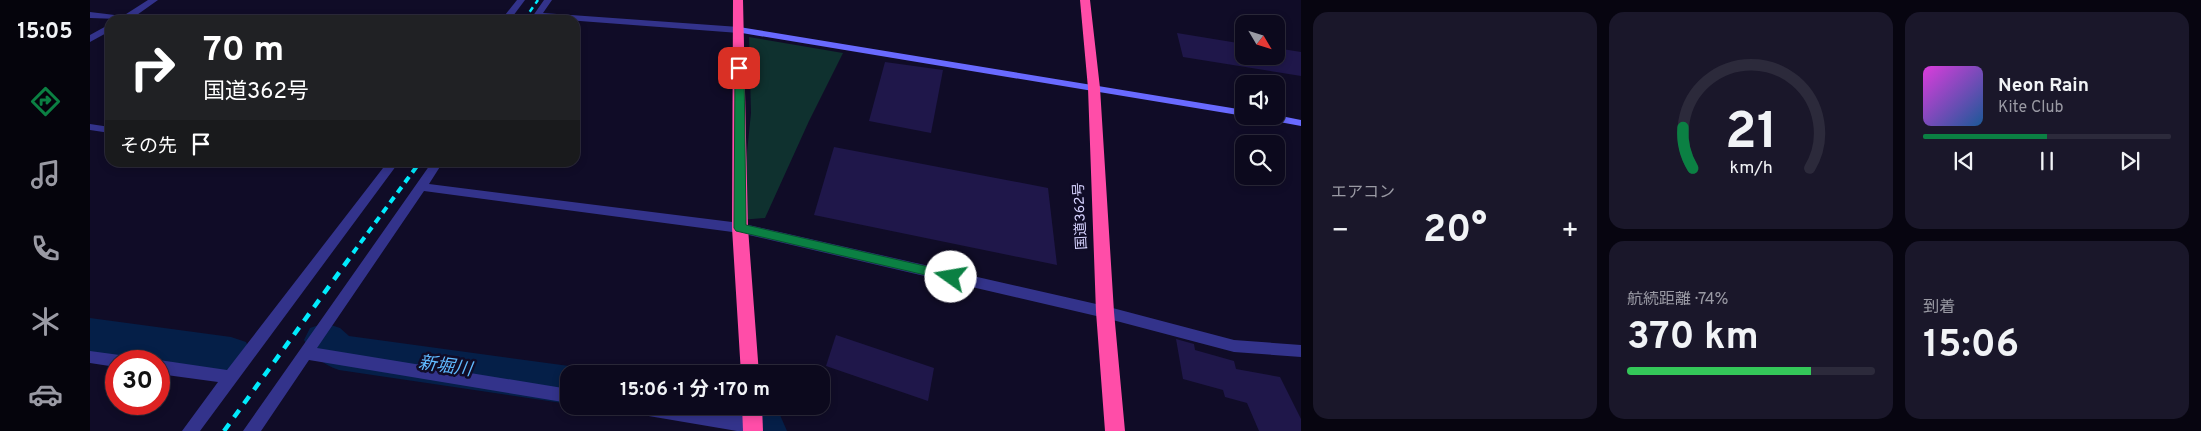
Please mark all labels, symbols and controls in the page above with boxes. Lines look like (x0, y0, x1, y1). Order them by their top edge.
north arrow (1235, 15, 1285, 65)
map controls (1235, 15, 1285, 185)
text: 15:05 (17, 19, 73, 46)
text: 70 m (203, 29, 284, 73)
icon: right (120, 35, 185, 100)
pin (718, 47, 760, 89)
icon: arrive (725, 54, 753, 82)
text: Neon Rain (1998, 74, 2089, 98)
button: sound (1235, 75, 1285, 125)
text: 国道362号 (203, 79, 309, 106)
icon: directions (28, 84, 63, 119)
text: Kite Club (1998, 98, 2063, 118)
text: 21 (1725, 101, 1777, 167)
icon: arrive (187, 130, 215, 158)
text: その先 (120, 135, 177, 159)
button: search (1235, 135, 1285, 185)
icon: previous (1950, 147, 1978, 175)
icon: pause (2033, 147, 2061, 175)
icon: next (2116, 147, 2144, 175)
icon: music (28, 157, 63, 192)
text: km/h (1729, 157, 1773, 180)
street label: 国道362号 (1071, 182, 1091, 250)
text: エアコン (1331, 183, 1395, 203)
text: 20° (1423, 207, 1487, 256)
text: − (1331, 214, 1349, 250)
text: + (1561, 214, 1579, 250)
icon: phone (28, 231, 63, 266)
position arrow (924, 250, 976, 302)
text: 航続距離 · 74% (1627, 290, 1729, 310)
text: 到着 (1923, 298, 1955, 318)
icon: climate (28, 304, 63, 339)
text: 370 km (1627, 314, 1759, 363)
text: 15:06 (1923, 322, 2019, 371)
speed limit sign: 30 (105, 350, 170, 415)
water label: 新堀川 (417, 352, 475, 382)
icon: car (28, 377, 63, 412)
text: 15:06 · 1 分 · 170 m (620, 378, 770, 402)

